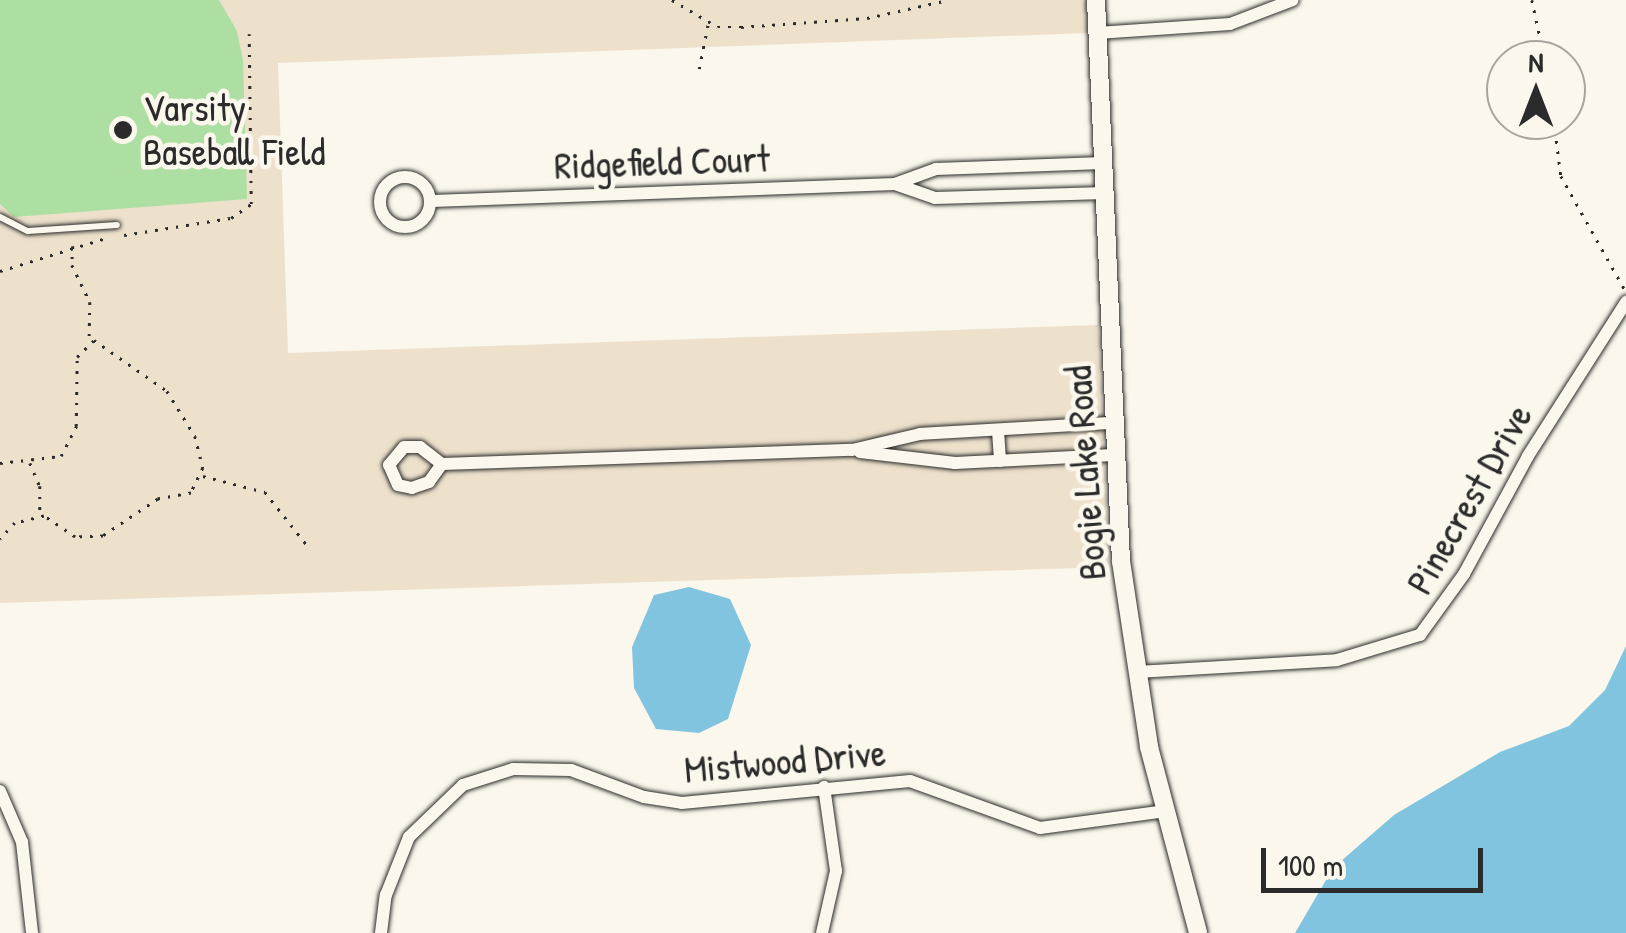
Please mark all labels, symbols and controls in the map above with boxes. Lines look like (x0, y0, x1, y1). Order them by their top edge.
north arrow (1486, 40, 1586, 140)
text: N (1529, 43, 1543, 81)
place label: Varsity Baseball Field (143, 85, 325, 174)
marker: Varsity Baseball Field (112, 119, 134, 141)
street label: Ridgefield Court (553, 135, 771, 189)
street label: Bogie Lake Road (1055, 364, 1115, 582)
street label: Pinecrest Drive (1396, 396, 1542, 602)
street label: Mistwood Drive (682, 729, 888, 793)
scale bar (1266, 828, 1488, 890)
text: 100 m (1278, 845, 1343, 885)

